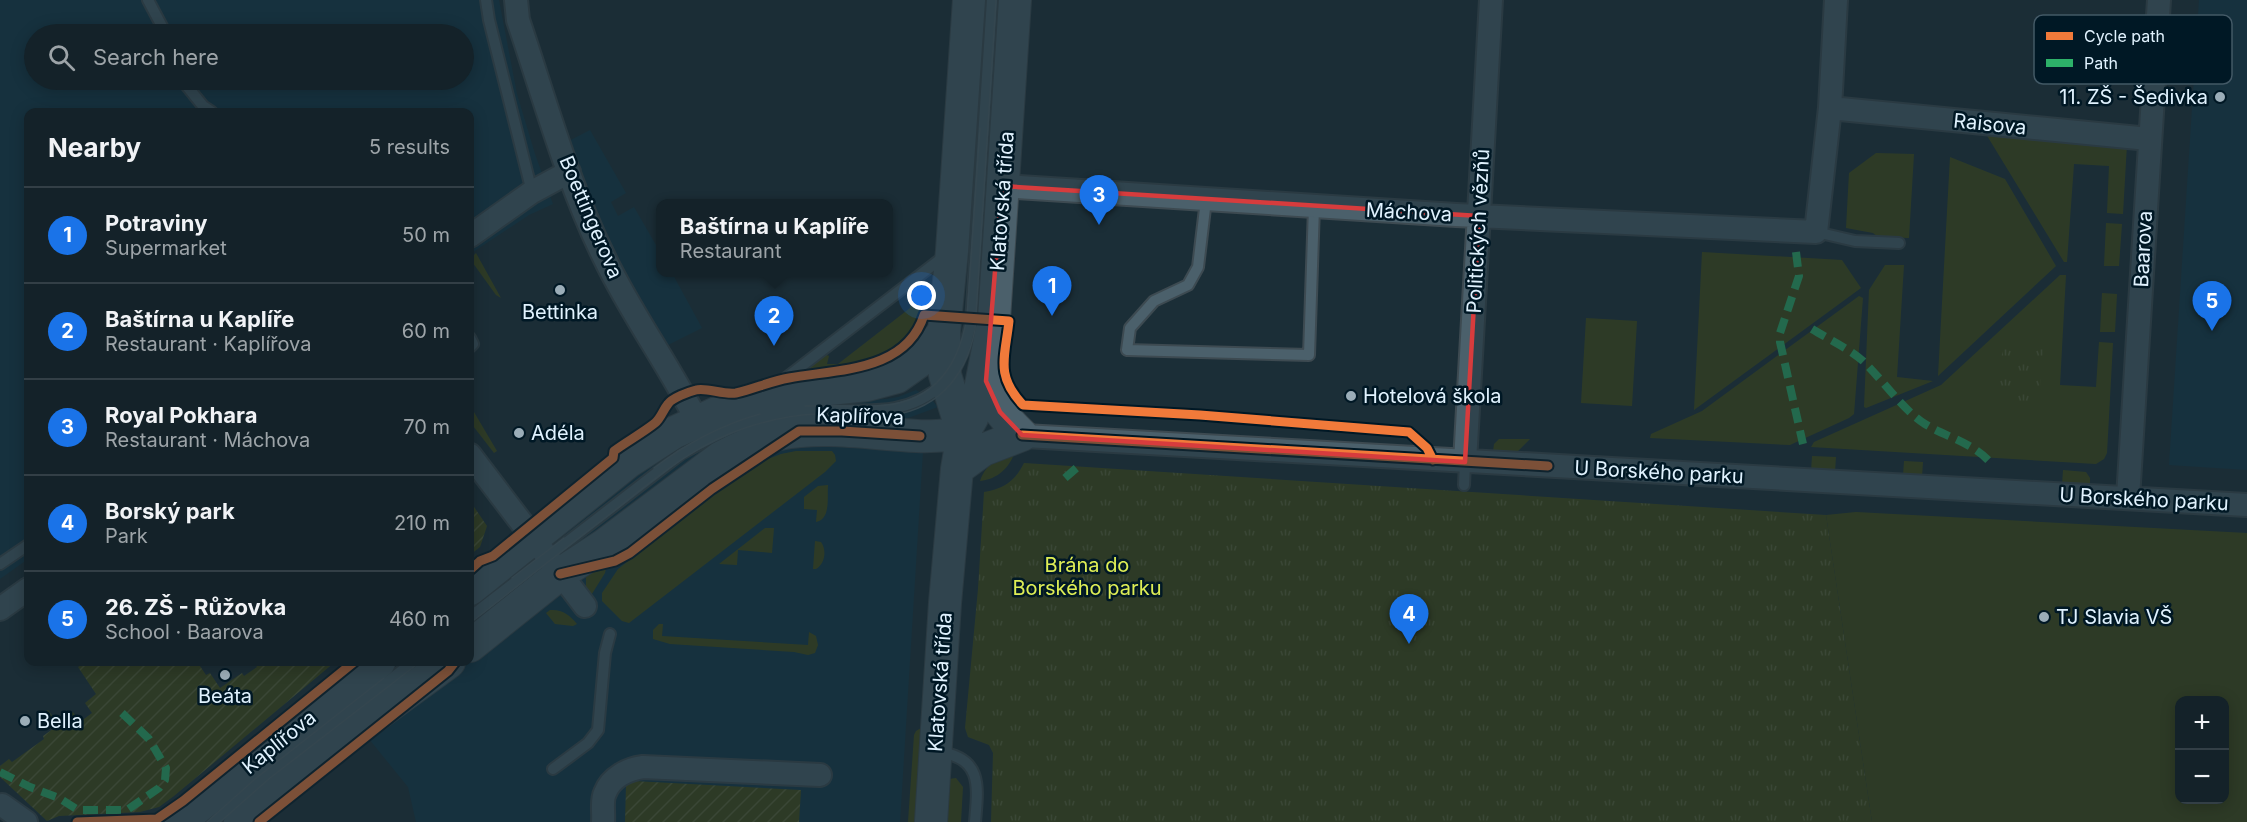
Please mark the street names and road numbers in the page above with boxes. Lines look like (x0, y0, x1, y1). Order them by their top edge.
street label: Raisova (1952, 108, 2028, 140)
street label: Klatovská třída (985, 130, 1019, 272)
street label: Politických vězňů (1462, 148, 1494, 314)
street label: Boettingerova (554, 152, 628, 282)
street label: Máchova (1365, 198, 1453, 226)
street label: Baarova (2129, 210, 2157, 288)
street label: Kaplířova (816, 402, 904, 430)
street label: U Borského parku (1574, 456, 1744, 488)
street label: U Borského parku (2059, 483, 2229, 515)
street label: Klatovská třída (923, 611, 957, 753)
street label: Kaplířova (237, 705, 321, 779)

